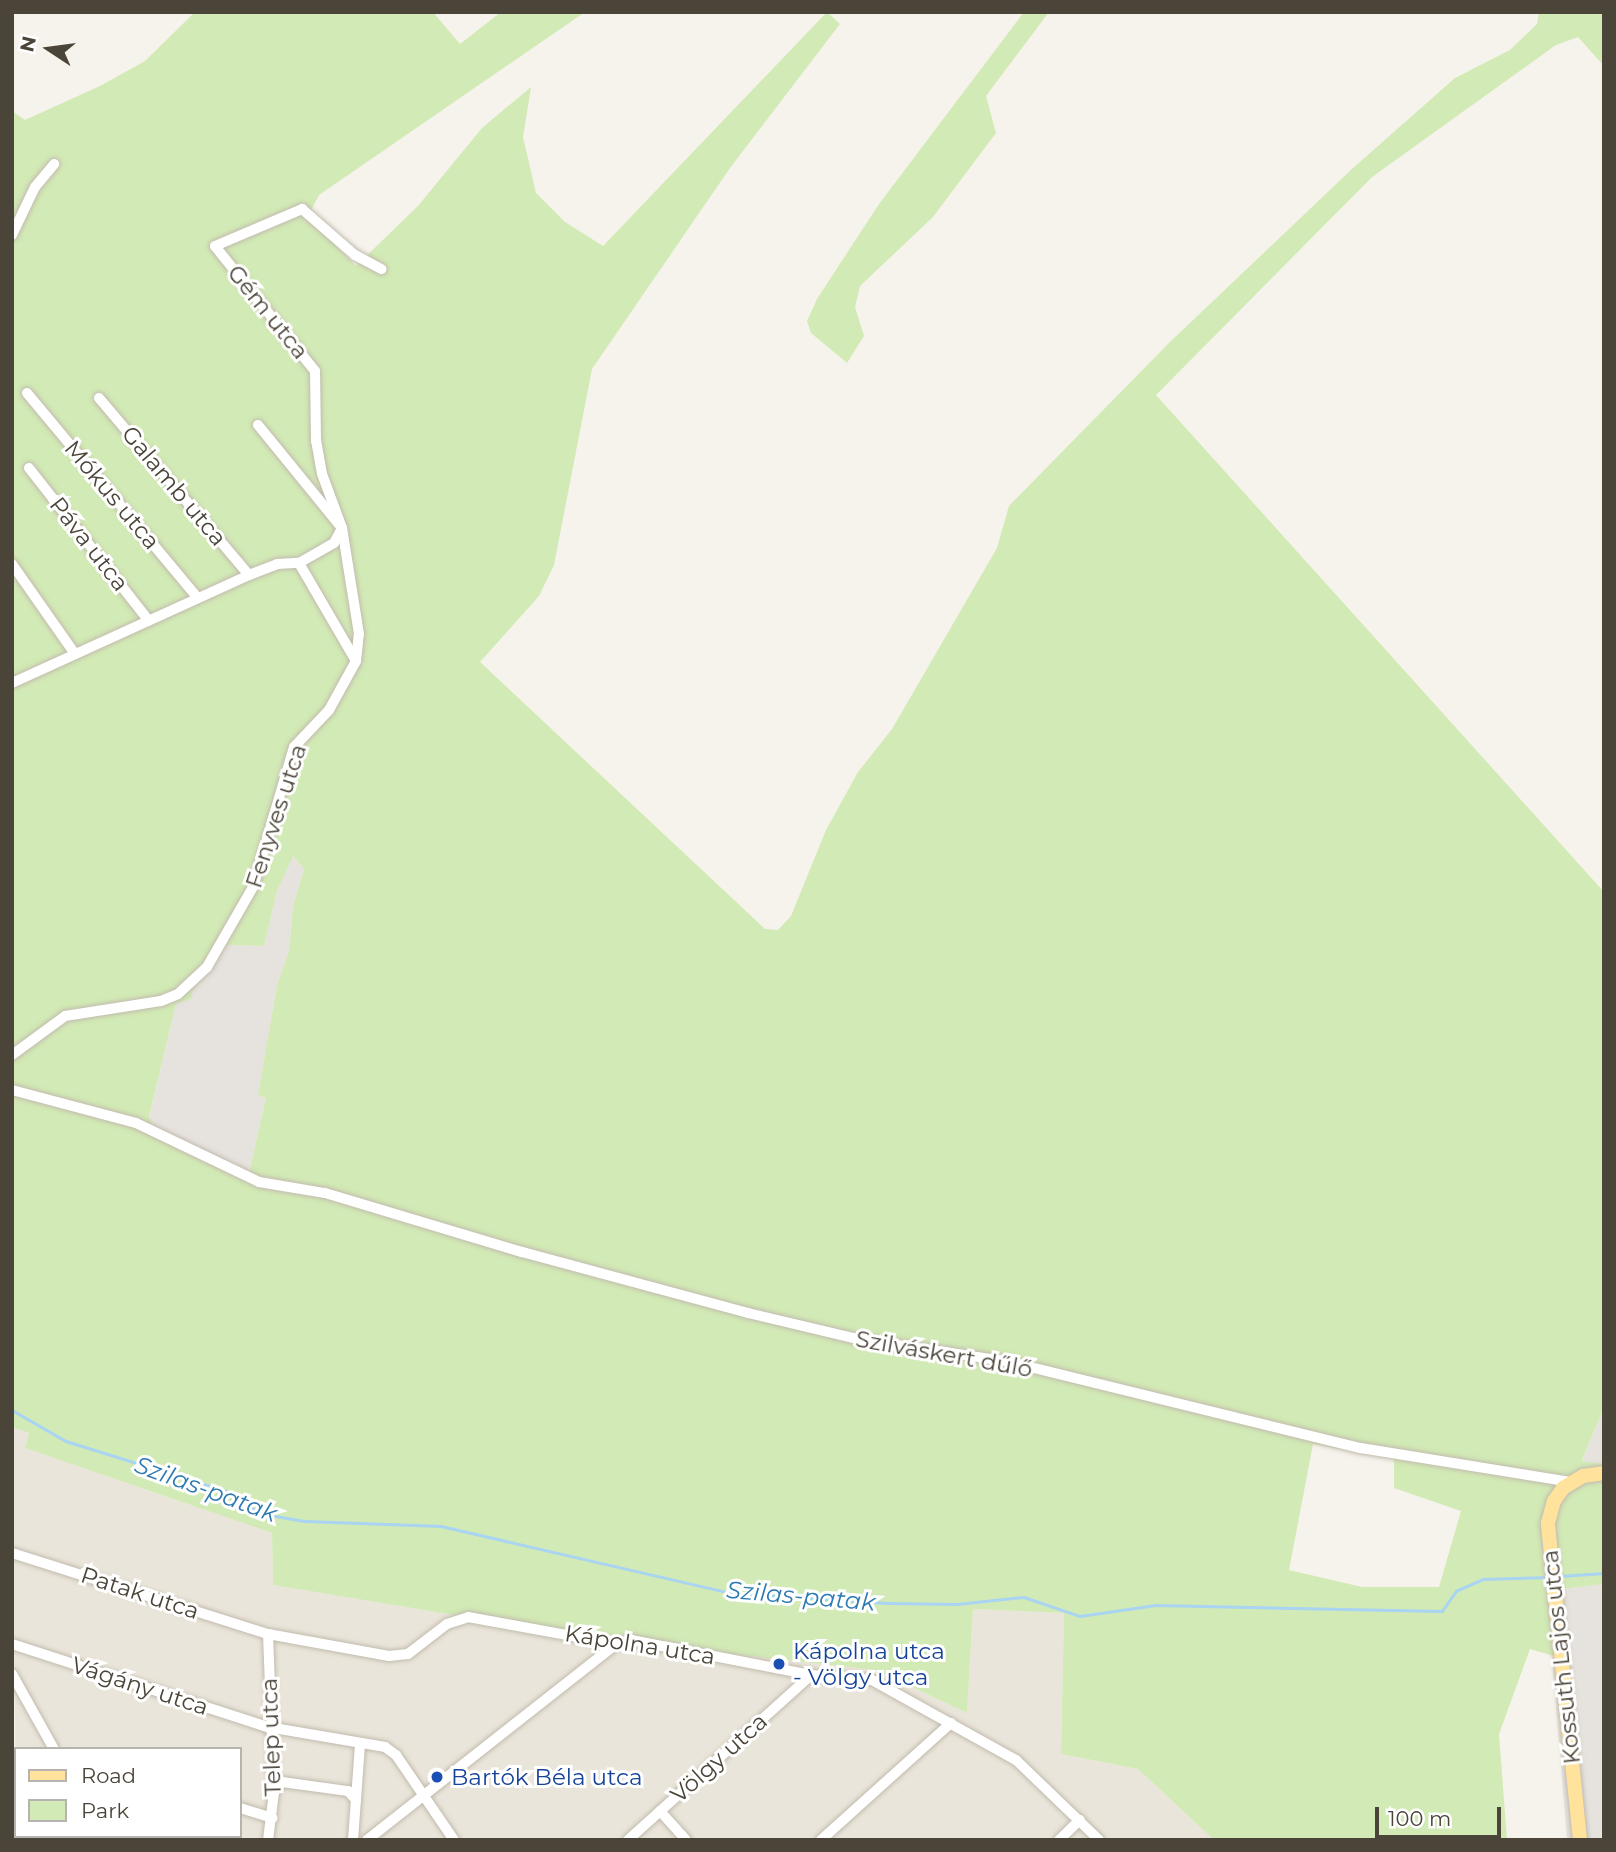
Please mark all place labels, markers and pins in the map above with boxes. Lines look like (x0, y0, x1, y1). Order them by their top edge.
place label: Kápolna utca - Völgy utca (793, 1637, 945, 1691)
marker: Kápolna utca - Völgy utca (771, 1656, 787, 1672)
place label: Bartók Béla utca (451, 1763, 642, 1791)
marker: Bartók Béla utca (429, 1769, 445, 1785)

